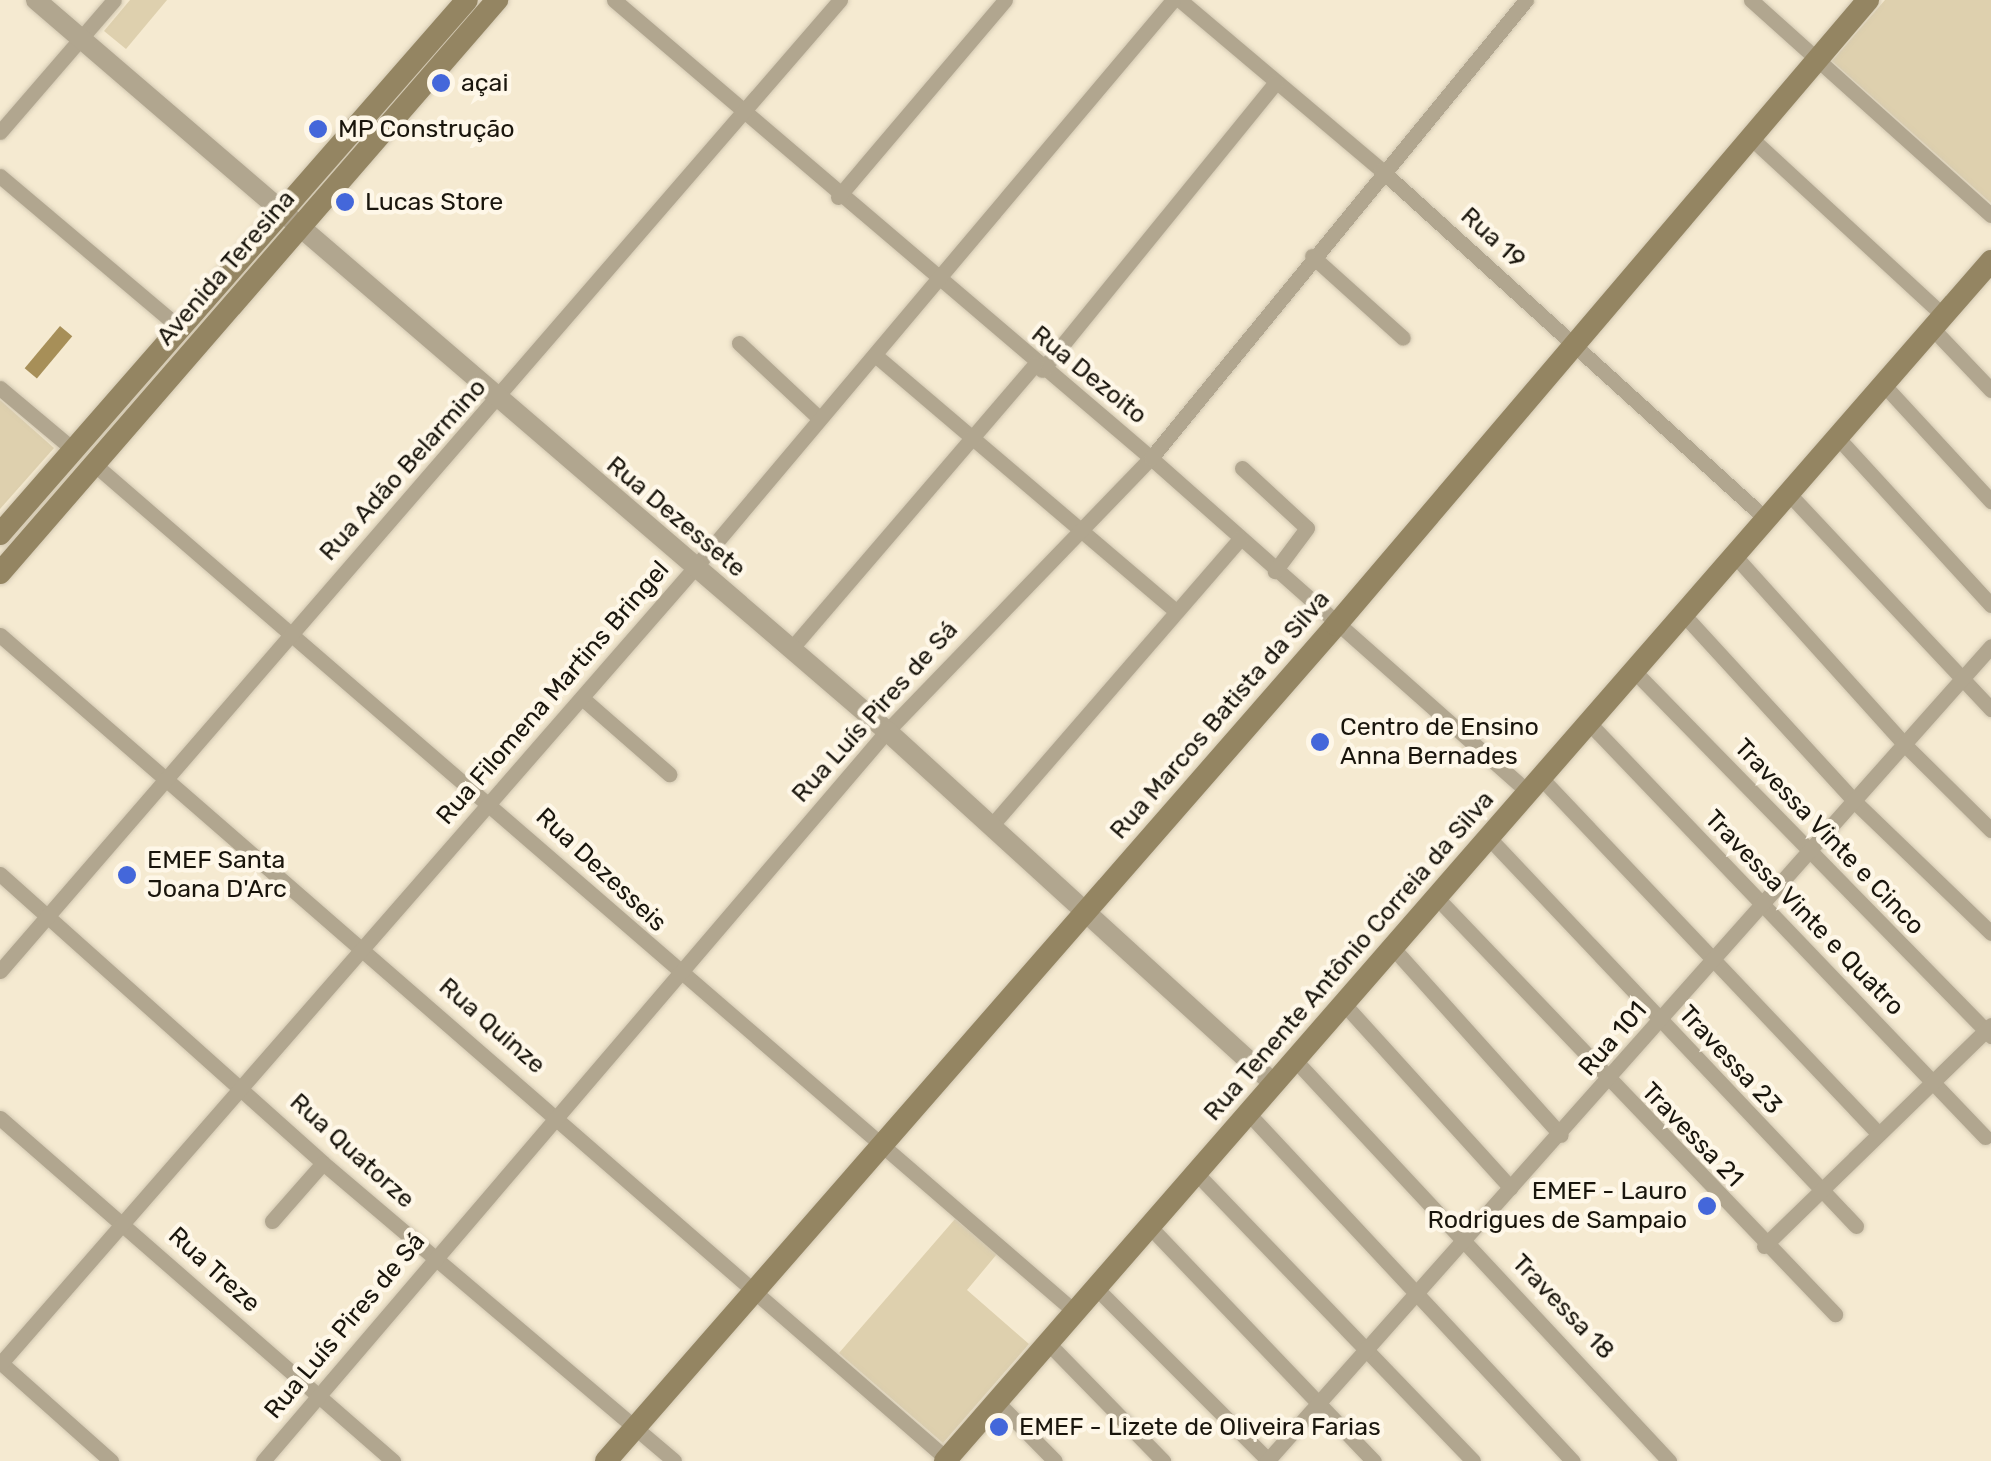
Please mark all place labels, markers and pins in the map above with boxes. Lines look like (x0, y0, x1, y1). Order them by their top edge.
place label: açai (461, 68, 508, 98)
marker: açai (430, 72, 452, 94)
place label: MP Construção (338, 114, 515, 144)
marker: MP Construção (307, 118, 329, 140)
place label: Lucas Store (365, 187, 503, 217)
marker: Lucas Store (334, 191, 356, 213)
place label: Centro de Ensino Anna Bernades (1340, 713, 1539, 772)
marker: Centro de Ensino Anna Bernades (1309, 731, 1331, 753)
place label: EMEF Santa Joana D'Arc (147, 846, 287, 905)
marker: EMEF Santa Joana D'Arc (116, 864, 138, 886)
place label: EMEF - Lauro Rodrigues de Sampaio (1427, 1177, 1687, 1236)
marker: EMEF - Lauro Rodrigues de Sampaio (1696, 1195, 1718, 1217)
place label: EMEF - Lizete de Oliveira Farias (1019, 1412, 1381, 1442)
marker: EMEF - Lizete de Oliveira Farias (988, 1416, 1010, 1438)

